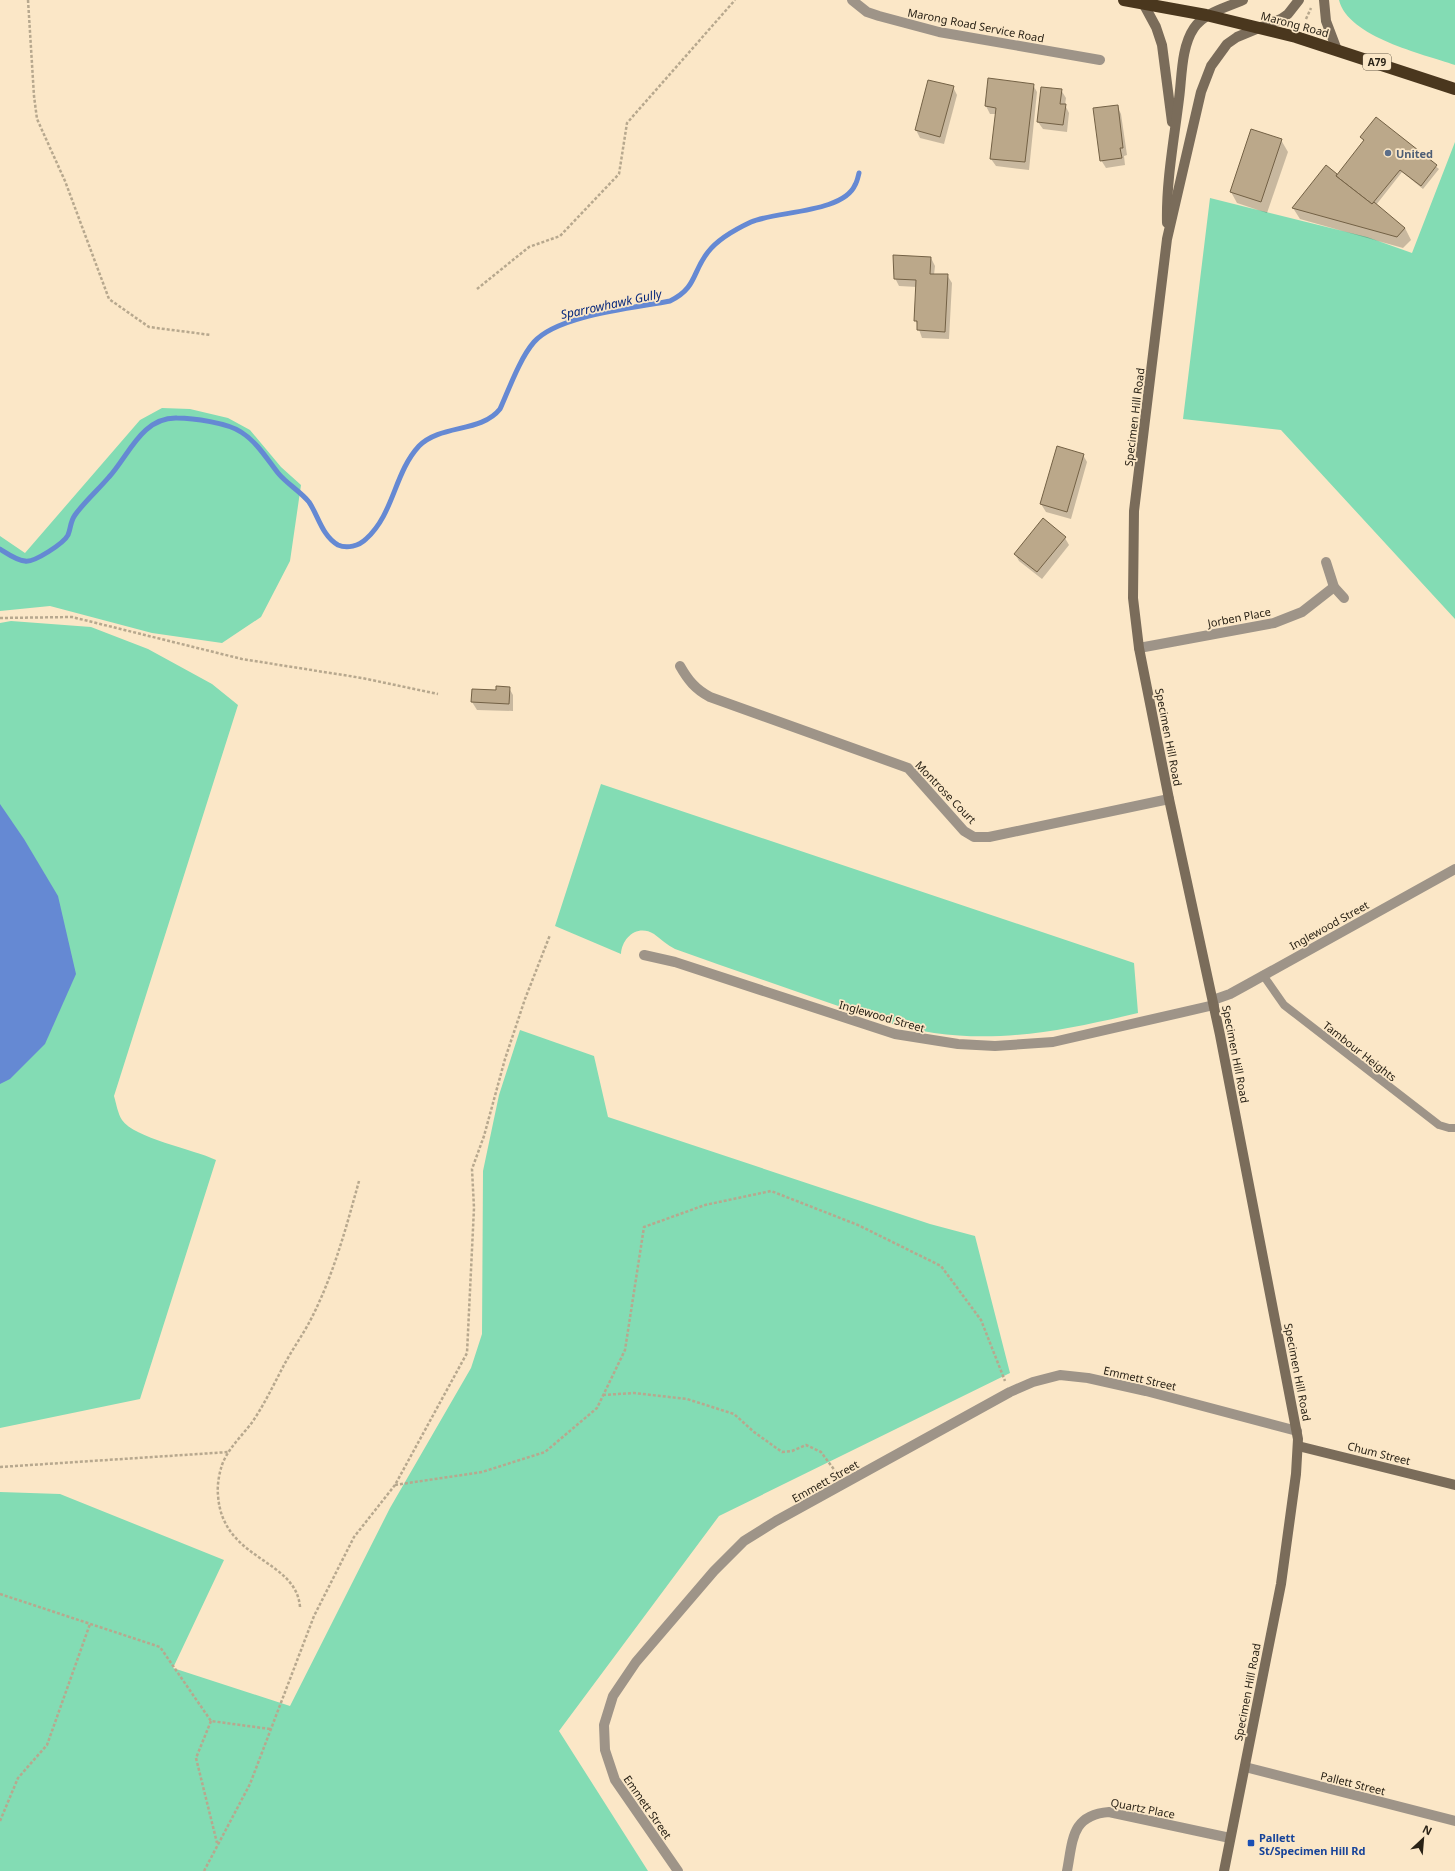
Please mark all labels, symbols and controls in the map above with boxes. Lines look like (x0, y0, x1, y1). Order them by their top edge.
street label: Marong Road Service Road (906, 4, 1046, 46)
street label: Marong Road (1259, 8, 1331, 40)
road number: A79 (1363, 54, 1391, 70)
place label: United (1396, 146, 1433, 161)
marker: United (1383, 148, 1393, 158)
water label: Sparrowhawk Gully (559, 285, 664, 323)
street label: Specimen Hill Road (1121, 367, 1147, 467)
street label: Jorben Place (1205, 604, 1272, 631)
street label: Specimen Hill Road (1152, 687, 1186, 787)
street label: Montrose Court (912, 757, 980, 827)
street label: Inglewood Street (1287, 897, 1371, 953)
street label: Inglewood Street (837, 997, 927, 1035)
street label: Specimen Hill Road (1219, 1004, 1253, 1104)
street label: Tambour Heights (1320, 1018, 1400, 1084)
street label: Specimen Hill Road (1281, 1322, 1315, 1422)
street label: Emmett Street (1102, 1362, 1178, 1394)
street label: Chum Street (1346, 1438, 1412, 1468)
street label: Emmett Street (789, 1456, 861, 1506)
street label: Specimen Hill Road (1230, 1642, 1264, 1742)
street label: Pallett Street (1319, 1768, 1387, 1798)
street label: Emmett Street (621, 1772, 675, 1842)
street label: Quartz Place (1110, 1794, 1176, 1822)
north arrow (1403, 1819, 1443, 1859)
text: N (1420, 1821, 1435, 1838)
place label: Pallett St/Specimen Hill Rd (1259, 1830, 1366, 1858)
marker: Pallett St/Specimen Hill Rd (1246, 1838, 1256, 1848)

